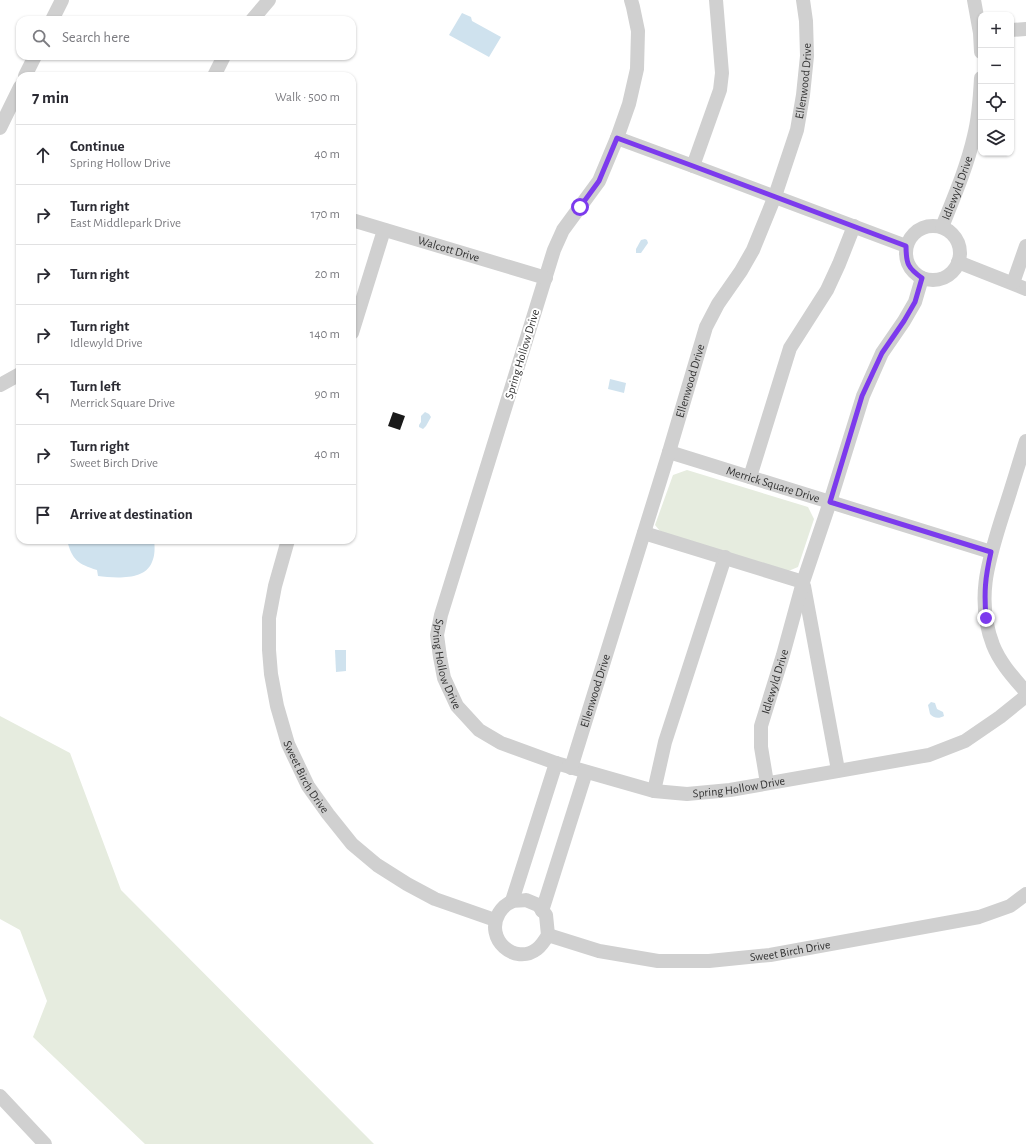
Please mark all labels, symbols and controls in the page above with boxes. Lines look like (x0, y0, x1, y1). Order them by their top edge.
map controls (978, 12, 1014, 156)
button: + (978, 12, 1014, 48)
search box (16, 16, 356, 60)
icon: search (30, 27, 52, 49)
text: Search here (62, 30, 130, 45)
street label: Ellenwood Drive (793, 43, 813, 120)
button: − (978, 48, 1014, 84)
button: locate (978, 84, 1014, 120)
text: 7 min (32, 89, 69, 106)
text: Walk · 500 m (275, 91, 340, 104)
button: layers (978, 120, 1014, 156)
text: Continue (70, 139, 125, 154)
icon: ahead (32, 144, 54, 166)
text: 40 m (314, 148, 340, 161)
street label: Idlewyld Drive (940, 155, 974, 221)
text: Spring Hollow Drive (70, 157, 171, 170)
route start (571, 198, 589, 216)
text: Turn right (70, 199, 129, 214)
icon: right (32, 204, 54, 226)
text: 170 m (311, 208, 340, 221)
text: East Middlepark Drive (70, 217, 181, 230)
street label: Walcott Drive (416, 234, 481, 264)
icon: right (32, 264, 54, 286)
text: Turn right (70, 267, 129, 282)
text: 20 m (315, 268, 340, 281)
street label: Spring Hollow Drive (503, 308, 541, 400)
text: Turn right (70, 319, 129, 334)
icon: right (32, 324, 54, 346)
text: 140 m (310, 328, 340, 341)
text: Idlewyld Drive (70, 337, 143, 350)
street label: Ellenwood Drive (673, 343, 707, 419)
text: Turn left (70, 379, 121, 394)
icon: left (32, 384, 54, 406)
text: 90 m (314, 388, 340, 401)
text: Merrick Square Drive (70, 397, 175, 410)
text: Turn right (70, 439, 129, 454)
icon: right (32, 444, 54, 466)
text: 40 m (314, 448, 340, 461)
text: Sweet Birch Drive (70, 457, 158, 470)
street label: Merrick Square Drive (725, 464, 821, 504)
icon: arrive (32, 504, 54, 526)
text: Arrive at destination (70, 507, 193, 522)
route end (977, 609, 995, 627)
street label: Spring Hollow Drive (431, 618, 464, 711)
street label: Idlewyld Drive (759, 648, 790, 715)
street label: Ellenwood Drive (578, 652, 612, 729)
street label: Sweet Birch Drive (281, 739, 331, 815)
street label: Spring Hollow Drive (692, 774, 786, 799)
street label: Sweet Birch Drive (749, 938, 831, 963)

